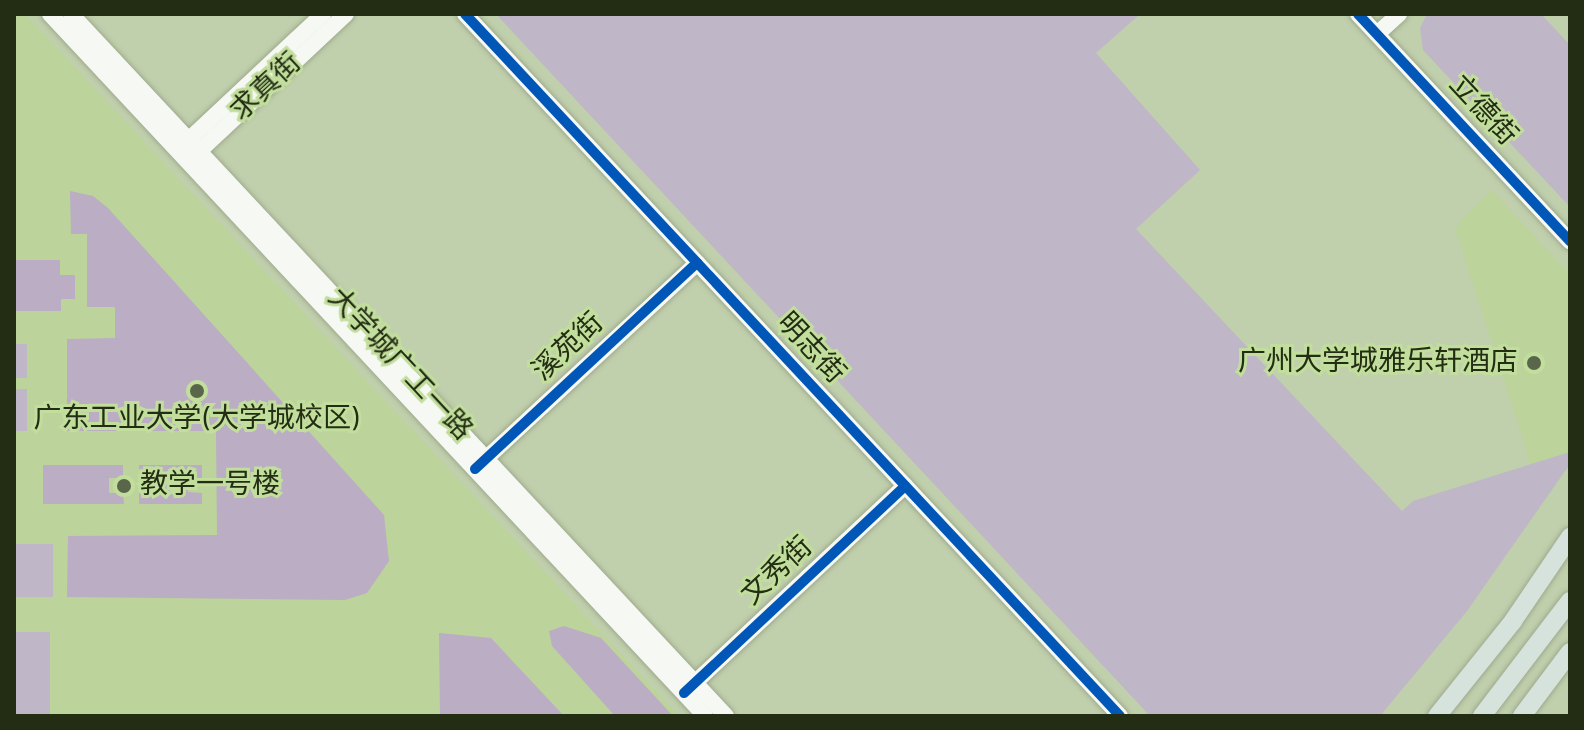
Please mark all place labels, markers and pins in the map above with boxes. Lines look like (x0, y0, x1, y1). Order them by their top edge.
place label: 广州大学城雅乐轩酒店 (1238, 346, 1518, 380)
marker: 广州大学城雅乐轩酒店 (1525, 354, 1543, 372)
marker: 广东工业大学(大学城校区) (188, 382, 206, 400)
place label: 广东工业大学(大学城校区) (33, 403, 361, 437)
place label: 教学一号楼 (140, 469, 280, 503)
marker: 教学一号楼 (115, 477, 133, 495)

